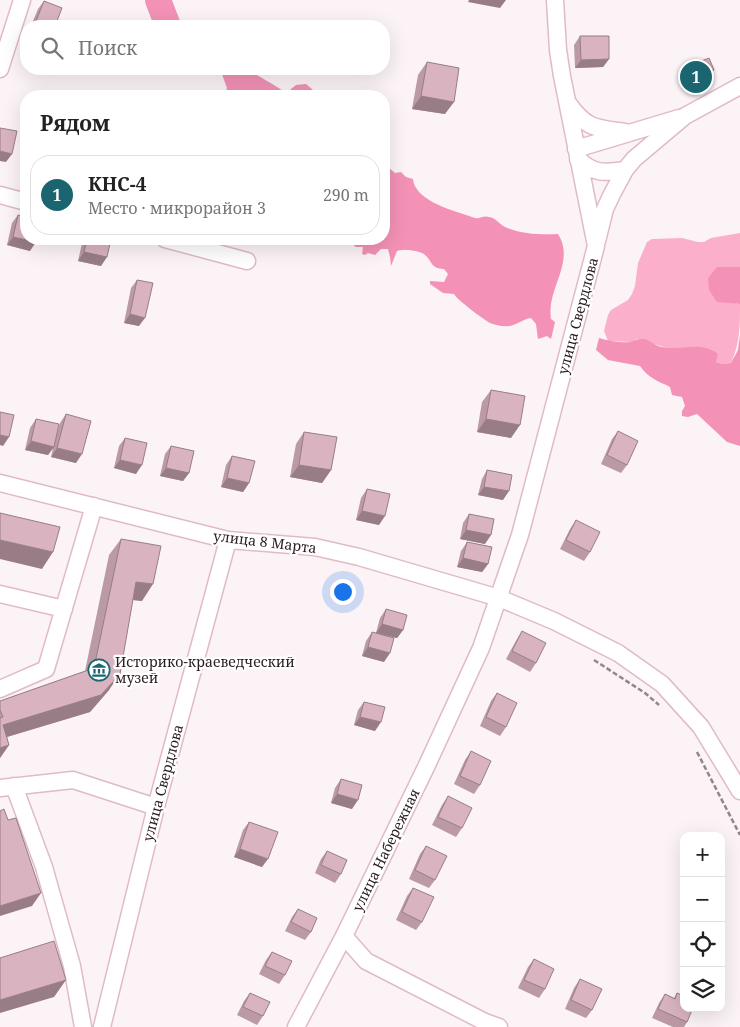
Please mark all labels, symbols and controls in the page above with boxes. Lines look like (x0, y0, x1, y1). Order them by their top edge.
search box (20, 20, 390, 75)
icon: search (38, 34, 66, 62)
text: Поиск (78, 35, 137, 61)
pin: 1 (680, 58, 712, 96)
text: Рядом (40, 109, 110, 137)
text: КНС-4 (88, 171, 146, 197)
text: 1 (52, 184, 62, 206)
text: 290 m (323, 184, 369, 206)
text: Место · микрорайон 3 (88, 197, 266, 219)
street label: улица Свердлова (553, 255, 602, 377)
street label: улица 8 Марта (212, 526, 318, 557)
your location (330, 579, 356, 605)
place label: Историко-краеведческий музей (115, 652, 295, 687)
museum icon: Историко-краеведческий музей (87, 658, 111, 682)
street label: улица Свердлова (138, 722, 187, 844)
street label: улица Набережная (348, 785, 424, 914)
map controls (680, 832, 725, 1012)
button: + (680, 832, 725, 877)
button: − (680, 877, 725, 922)
button: locate (680, 922, 725, 967)
button: layers (680, 967, 725, 1012)

